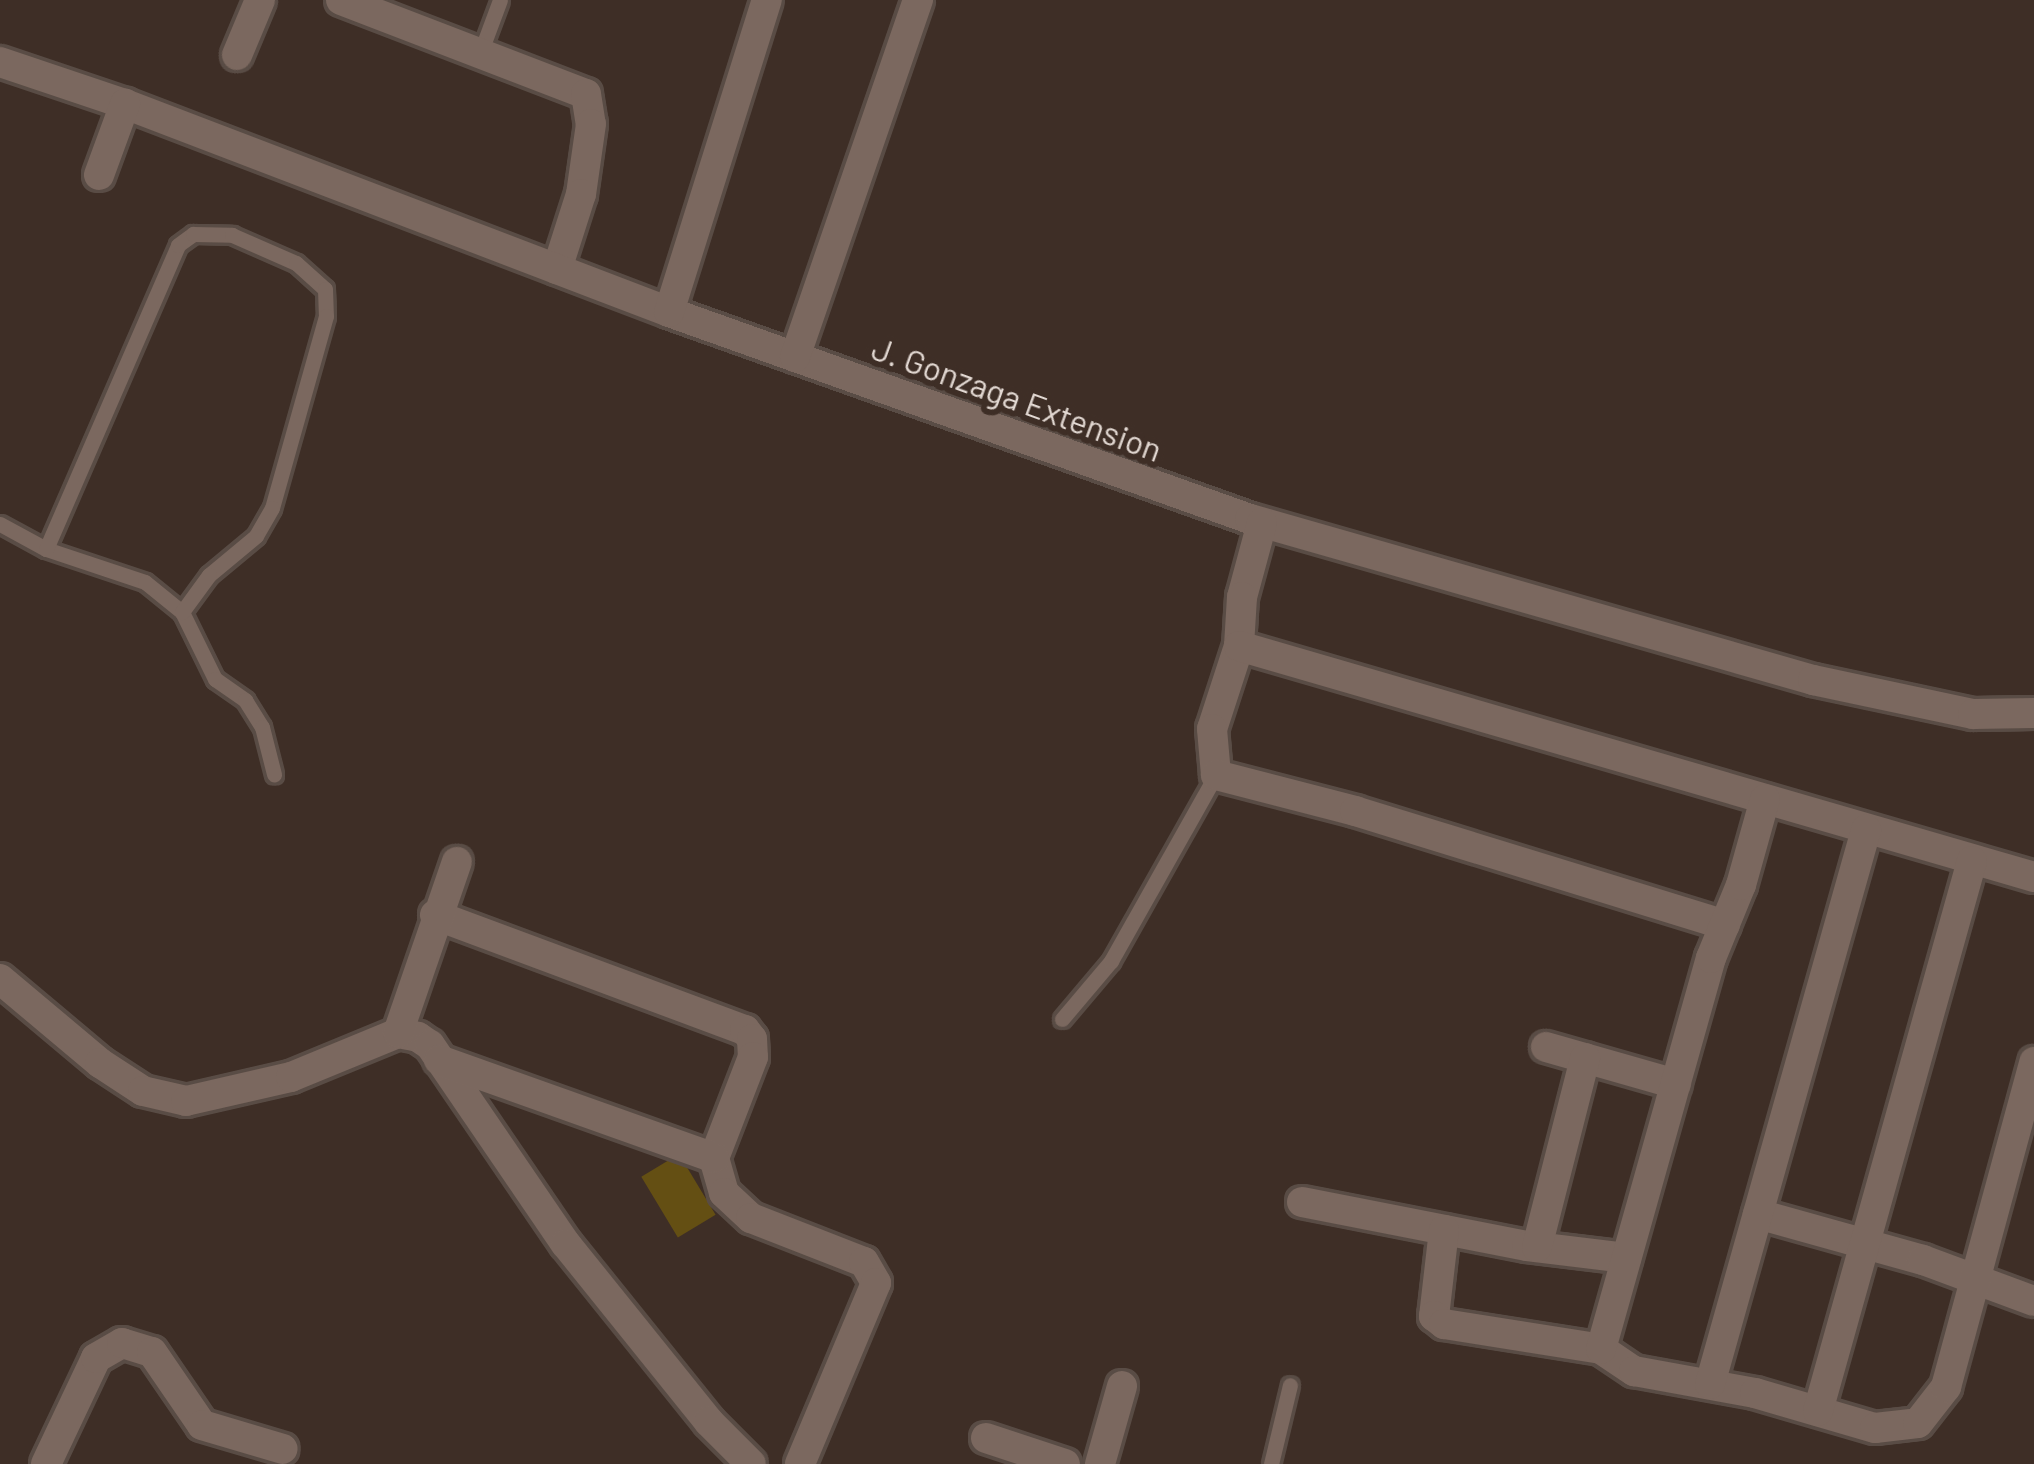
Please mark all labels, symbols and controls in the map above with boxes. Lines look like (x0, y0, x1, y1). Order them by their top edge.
street label: J. Gonzaga Extension (867, 328, 1167, 470)

